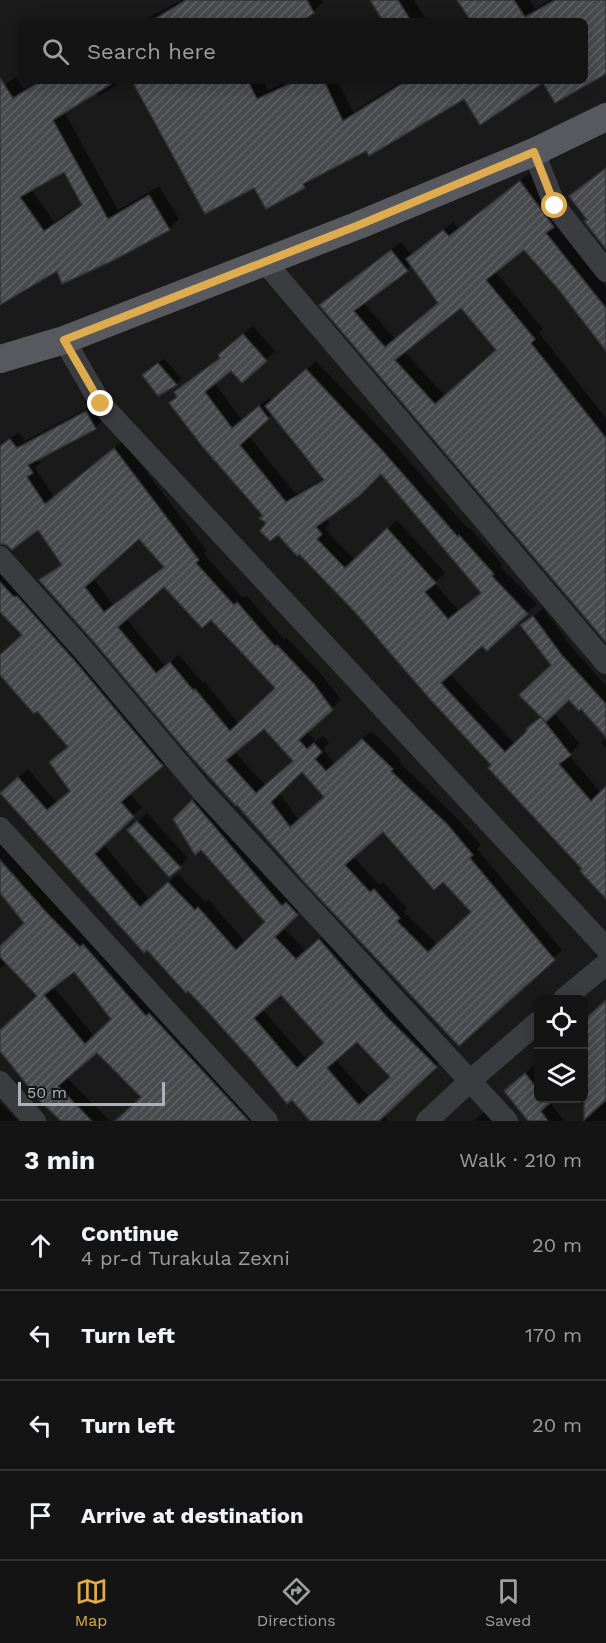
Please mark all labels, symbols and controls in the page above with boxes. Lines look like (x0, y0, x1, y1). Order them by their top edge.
search box (18, 18, 588, 84)
icon: search (39, 35, 72, 68)
text: Search here (87, 39, 216, 64)
route start (541, 192, 567, 218)
route end (87, 390, 113, 416)
map controls (534, 995, 588, 1103)
button: locate (534, 995, 588, 1049)
button: layers (534, 1049, 588, 1103)
scale bar (18, 1079, 165, 1106)
text: 50 m (27, 1083, 67, 1102)
text: 3 min (24, 1145, 95, 1175)
text: Walk · 210 m (459, 1148, 582, 1172)
text: Continue (81, 1221, 179, 1246)
icon: ahead (24, 1229, 57, 1262)
text: 20 m (532, 1233, 582, 1257)
text: 4 pr-d Turakula Zexni (81, 1246, 290, 1270)
icon: left (24, 1319, 57, 1352)
text: Turn left (81, 1323, 175, 1348)
text: 170 m (525, 1323, 582, 1347)
icon: left (24, 1409, 57, 1442)
text: Turn left (81, 1413, 175, 1438)
text: 20 m (532, 1413, 582, 1437)
icon: arrive (24, 1499, 57, 1532)
text: Arrive at destination (81, 1503, 304, 1528)
tab: Map (75, 1575, 108, 1630)
tab: Directions (257, 1575, 336, 1630)
tab: Saved (485, 1575, 531, 1630)

